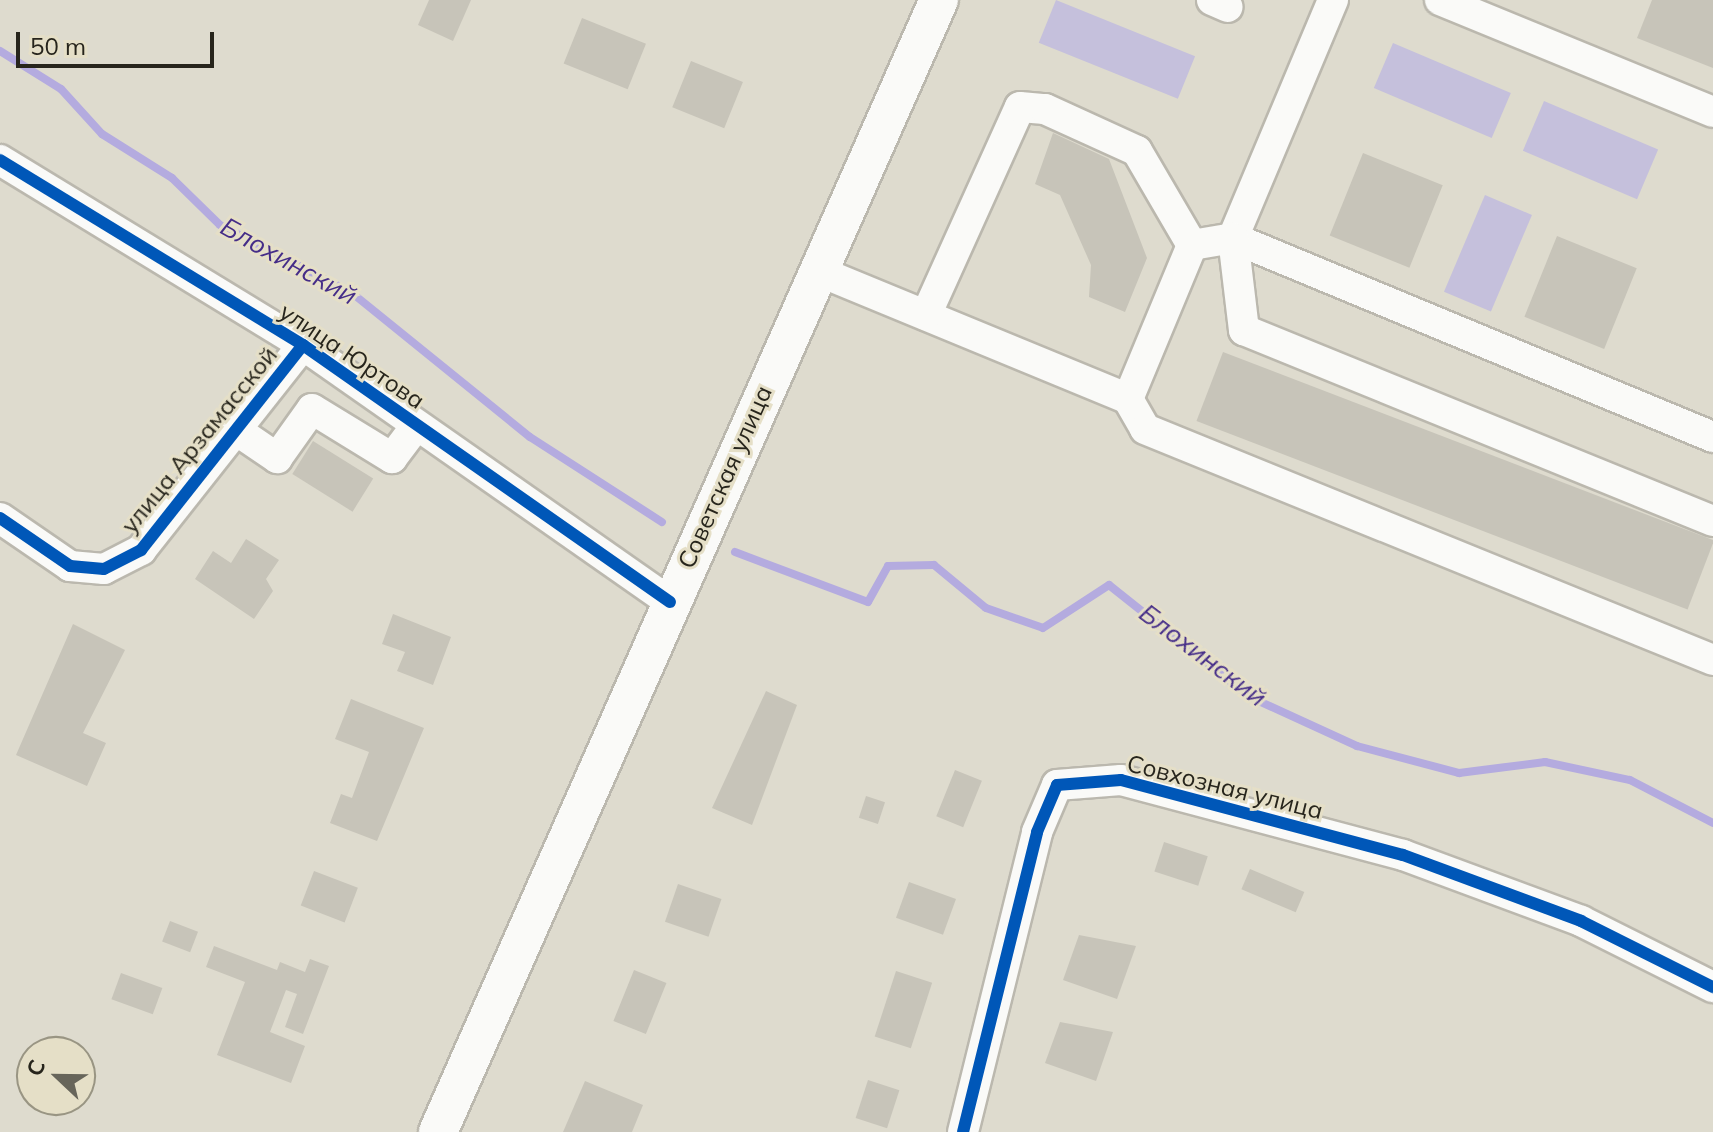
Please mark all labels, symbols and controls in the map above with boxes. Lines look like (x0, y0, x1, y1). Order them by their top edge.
scale bar (20, 16, 218, 66)
text: 50 m (30, 31, 86, 61)
water label: Блохинский (215, 211, 363, 311)
street label: улица Юртова (274, 297, 430, 415)
street label: улица Арзамасской (115, 341, 283, 539)
street label: Советская улица (672, 381, 778, 573)
water label: Блохинский (1133, 597, 1273, 713)
street label: Совхозная улица (1124, 749, 1326, 825)
north arrow (16, 1036, 96, 1116)
text: С (20, 1056, 51, 1080)

